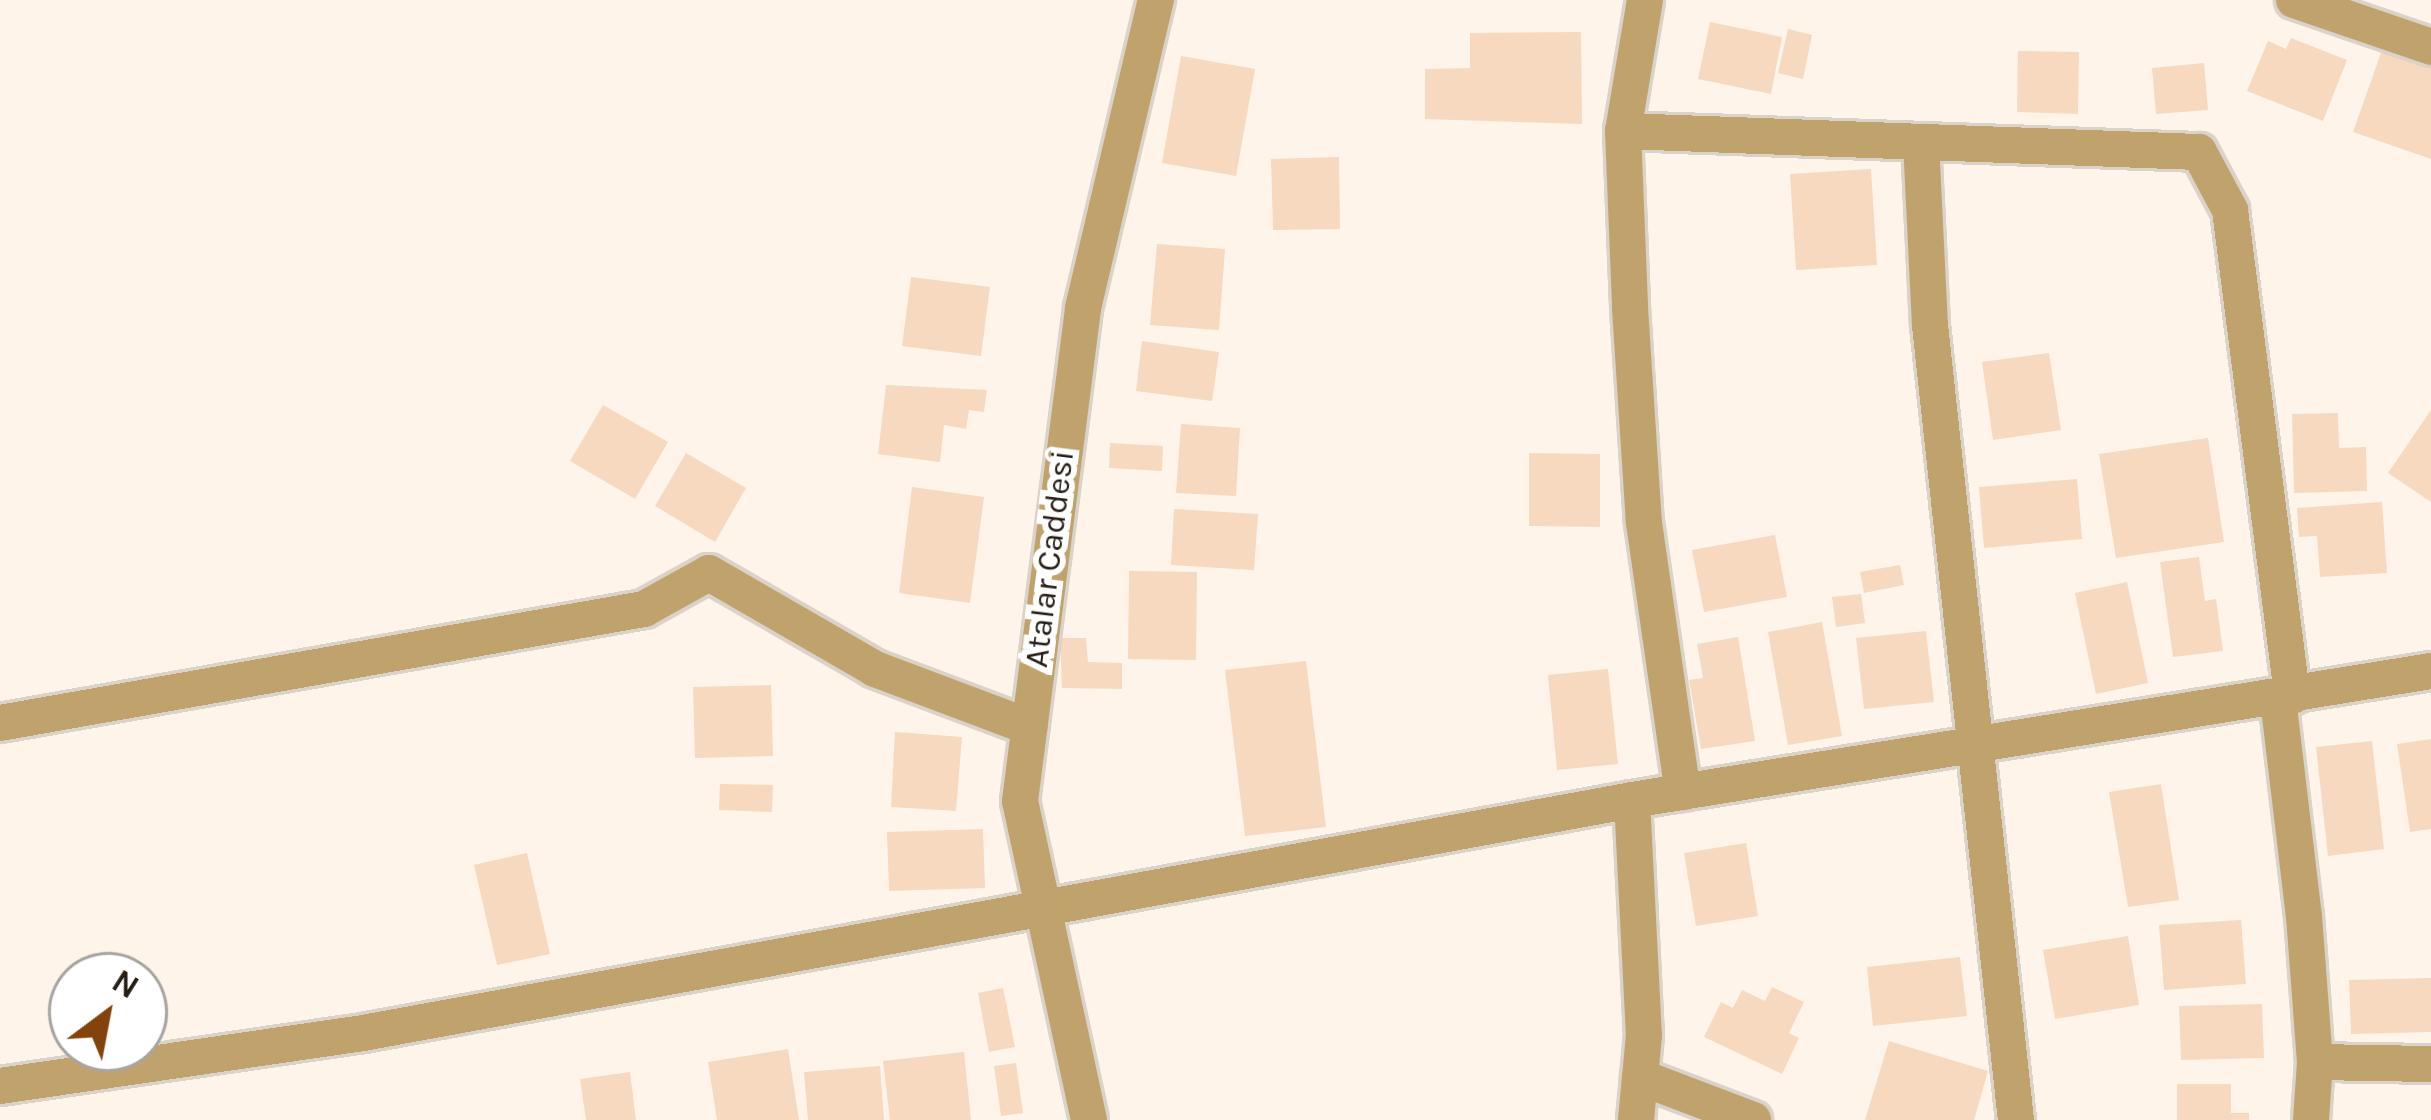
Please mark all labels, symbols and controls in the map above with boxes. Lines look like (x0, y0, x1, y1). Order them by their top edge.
street label: Atalar Caddesi (1017, 448, 1083, 670)
north arrow (48, 952, 168, 1072)
text: N (105, 962, 146, 1006)

